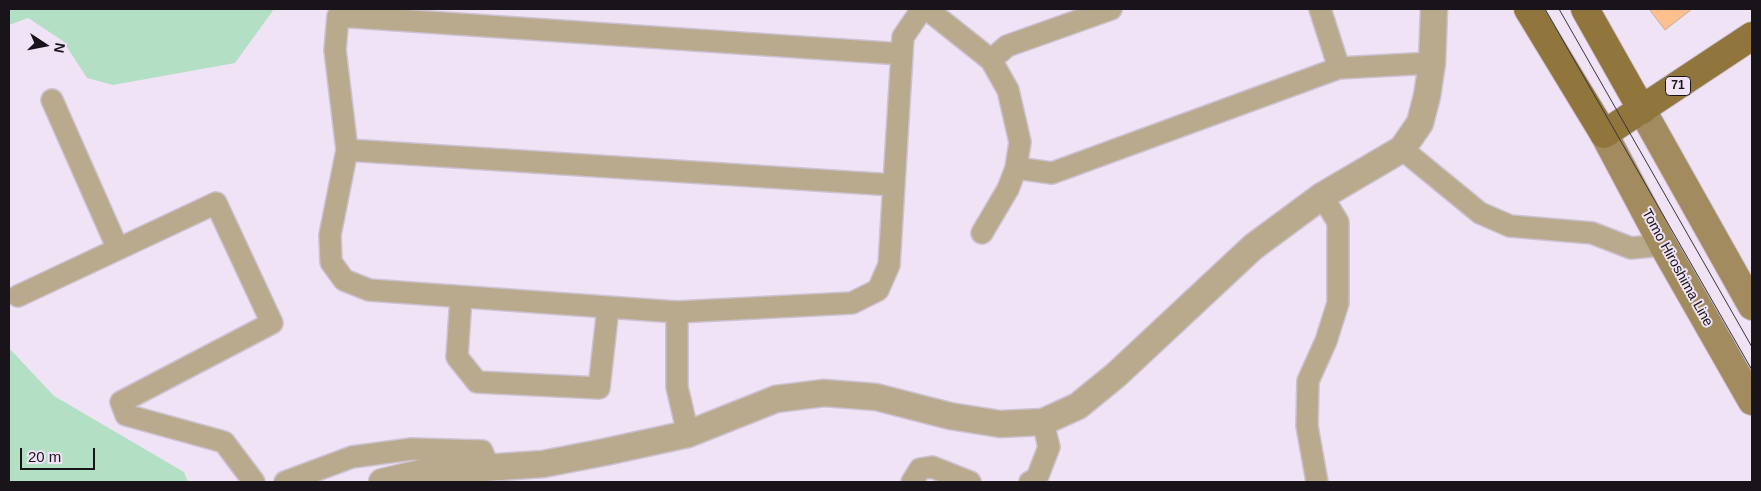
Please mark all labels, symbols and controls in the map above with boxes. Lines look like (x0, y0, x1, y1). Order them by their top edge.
north arrow (20, 20, 70, 70)
text: N (51, 41, 69, 54)
road number: 71 (1666, 76, 1690, 95)
street label: Tomo Hiroshima Line (1638, 206, 1716, 330)
scale bar (22, 438, 98, 470)
text: 20 m (28, 448, 61, 465)

